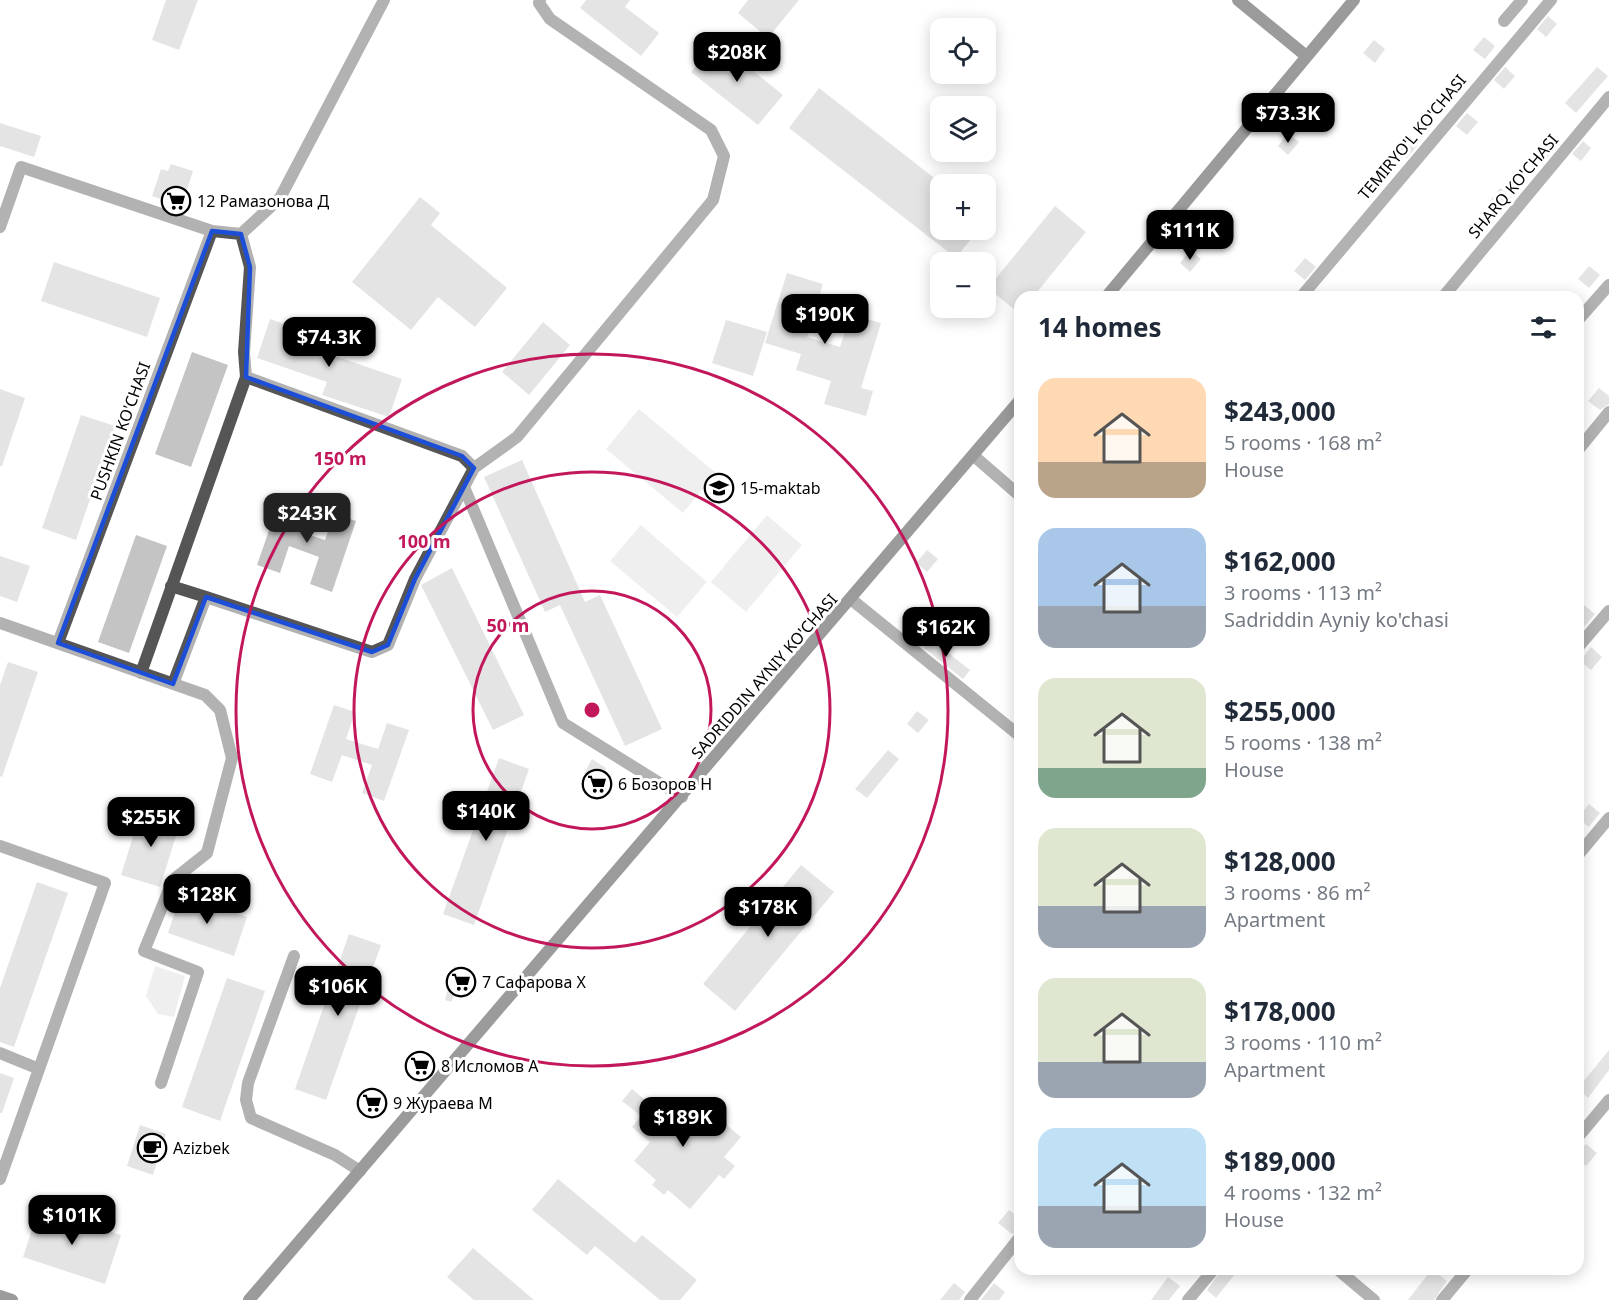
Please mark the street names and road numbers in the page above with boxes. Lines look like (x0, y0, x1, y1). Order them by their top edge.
street label: TEMIRYO'L KO'CHASI (1353, 70, 1471, 204)
street label: SHARQ KO'CHASI (1463, 129, 1563, 243)
street label: PUSHKIN KO'CHASI (85, 359, 155, 503)
street label: SADRIDDIN AYNIY KO'CHASI (686, 589, 842, 763)

